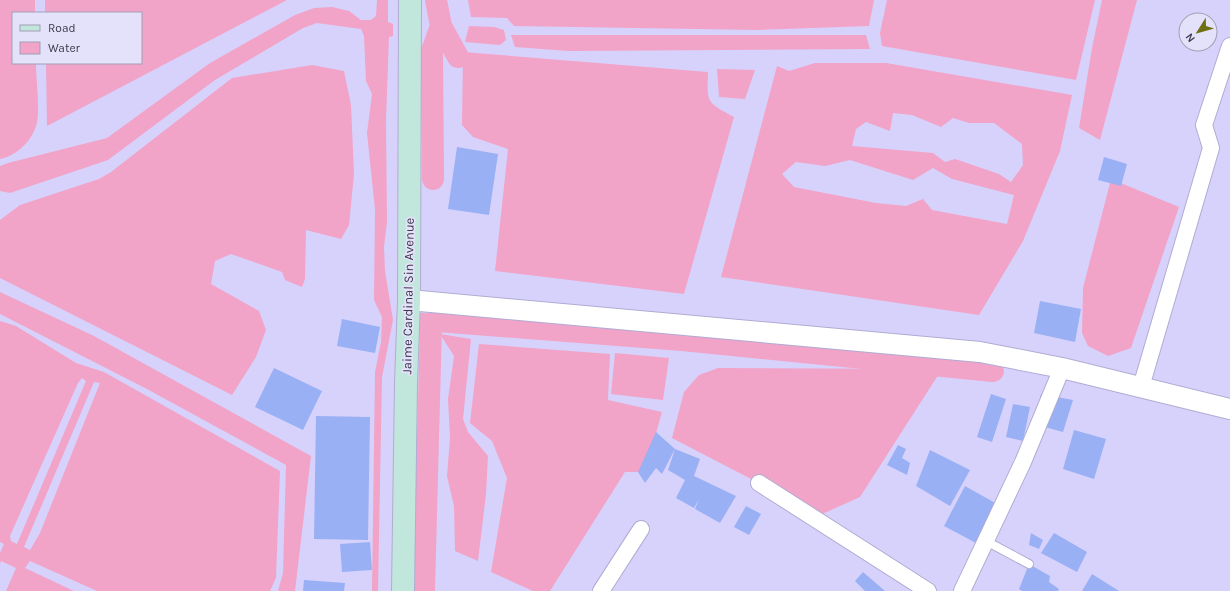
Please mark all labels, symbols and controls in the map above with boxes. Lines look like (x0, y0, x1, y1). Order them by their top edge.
legend (12, 12, 142, 64)
north arrow (1178, 12, 1218, 52)
text: Road (48, 21, 76, 35)
text: N (1183, 31, 1198, 45)
text: Water (48, 41, 81, 55)
street label: Jaime Cardinal Sin Avenue (399, 217, 417, 375)

